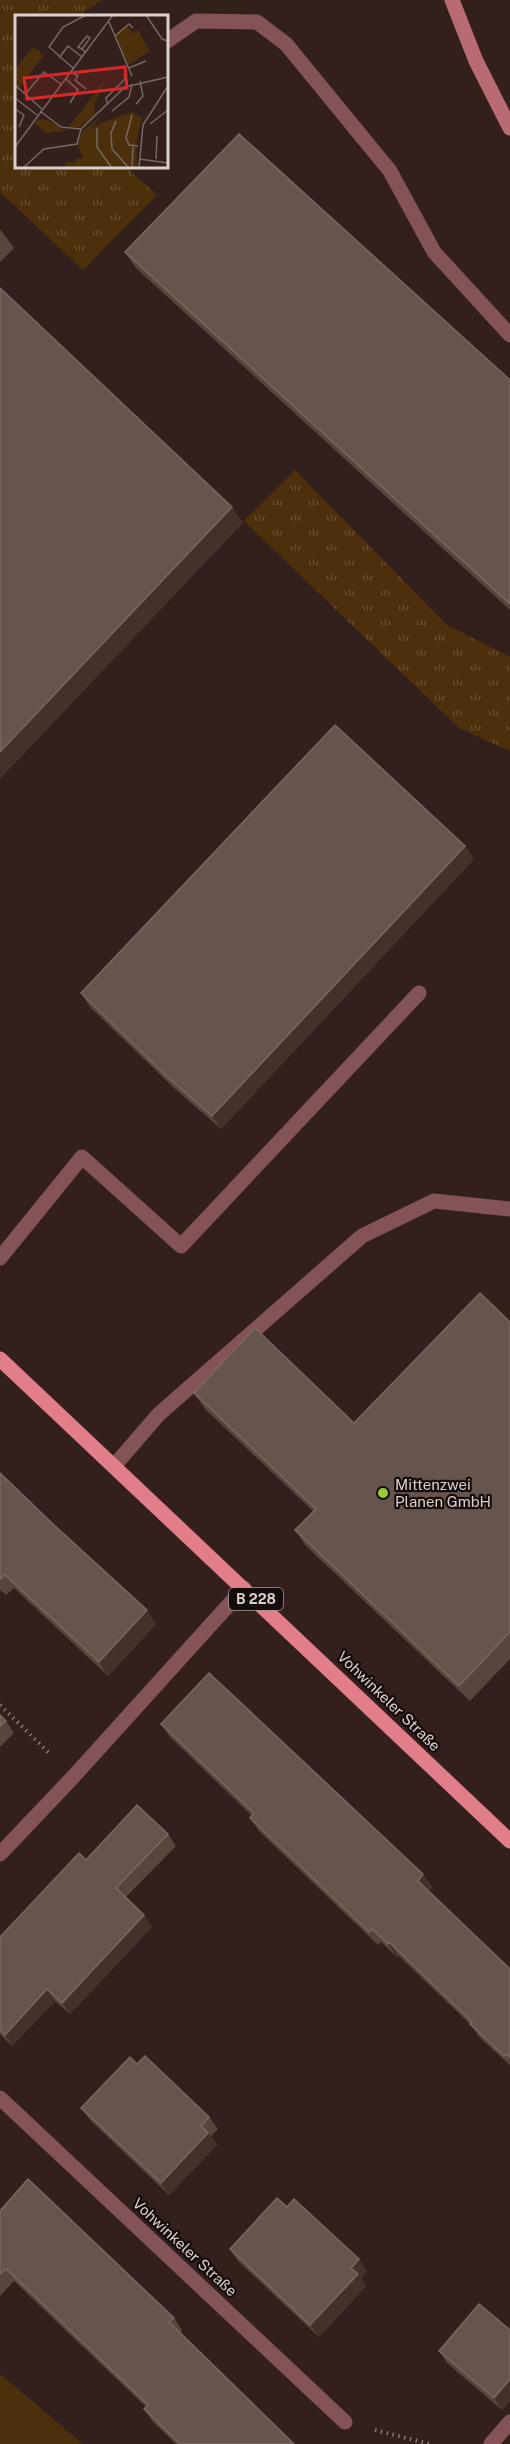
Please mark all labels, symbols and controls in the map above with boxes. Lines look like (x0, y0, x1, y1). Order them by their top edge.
inset map (15, 15, 168, 168)
place label: Mittenzwei Planen GmbH (395, 1476, 491, 1510)
marker: Mittenzwei Planen GmbH (376, 1486, 390, 1500)
road number: B 228 (229, 1588, 283, 1610)
street label: Vohwinkeler Straße (334, 1648, 444, 1754)
street label: Vohwinkeler Straße (129, 2194, 241, 2300)

